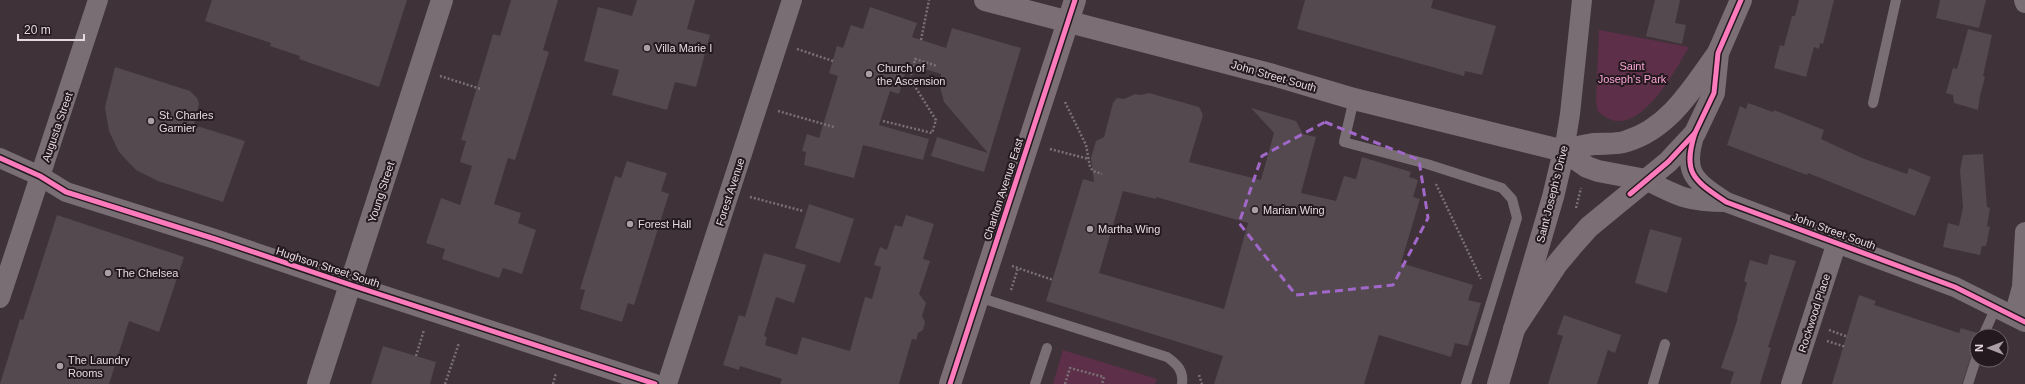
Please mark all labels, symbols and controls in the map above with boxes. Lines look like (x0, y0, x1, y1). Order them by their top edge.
scale bar (18, 16, 84, 42)
text: 20 m (24, 23, 51, 37)
place label: Villa Marie I (655, 42, 712, 54)
marker: Villa Marie I (642, 43, 652, 53)
street label: John Street South (1230, 58, 1318, 94)
park label: Saint Joseph's Park (1598, 60, 1667, 85)
place label: Church of the Ascension (877, 62, 946, 87)
marker: Church of the Ascension (864, 69, 874, 79)
street label: Augusta Street (39, 91, 75, 163)
place label: St. Charles Garnier (159, 109, 214, 134)
marker: St. Charles Garnier (146, 116, 156, 126)
street label: Charlton Avenue East (981, 137, 1025, 241)
street label: Saint Joseph's Drive (1534, 144, 1570, 244)
street label: Forest Avenue (713, 157, 747, 227)
street label: Young Street (366, 160, 396, 224)
place label: Marian Wing (1263, 204, 1325, 216)
marker: Marian Wing (1250, 205, 1260, 215)
street label: John Street South (1791, 210, 1877, 252)
place label: Forest Hall (638, 218, 691, 230)
marker: Forest Hall (625, 219, 635, 229)
place label: Martha Wing (1098, 223, 1160, 235)
marker: Martha Wing (1085, 224, 1095, 234)
street label: Hughson Street South (275, 245, 381, 289)
place label: The Chelsea (116, 267, 179, 279)
marker: The Chelsea (103, 268, 113, 278)
street label: Rockwood Place (1796, 272, 1832, 354)
north arrow (1969, 328, 2009, 368)
text: N (1973, 344, 1985, 352)
place label: The Laundry Rooms (68, 354, 130, 379)
marker: The Laundry Rooms (55, 361, 65, 371)

